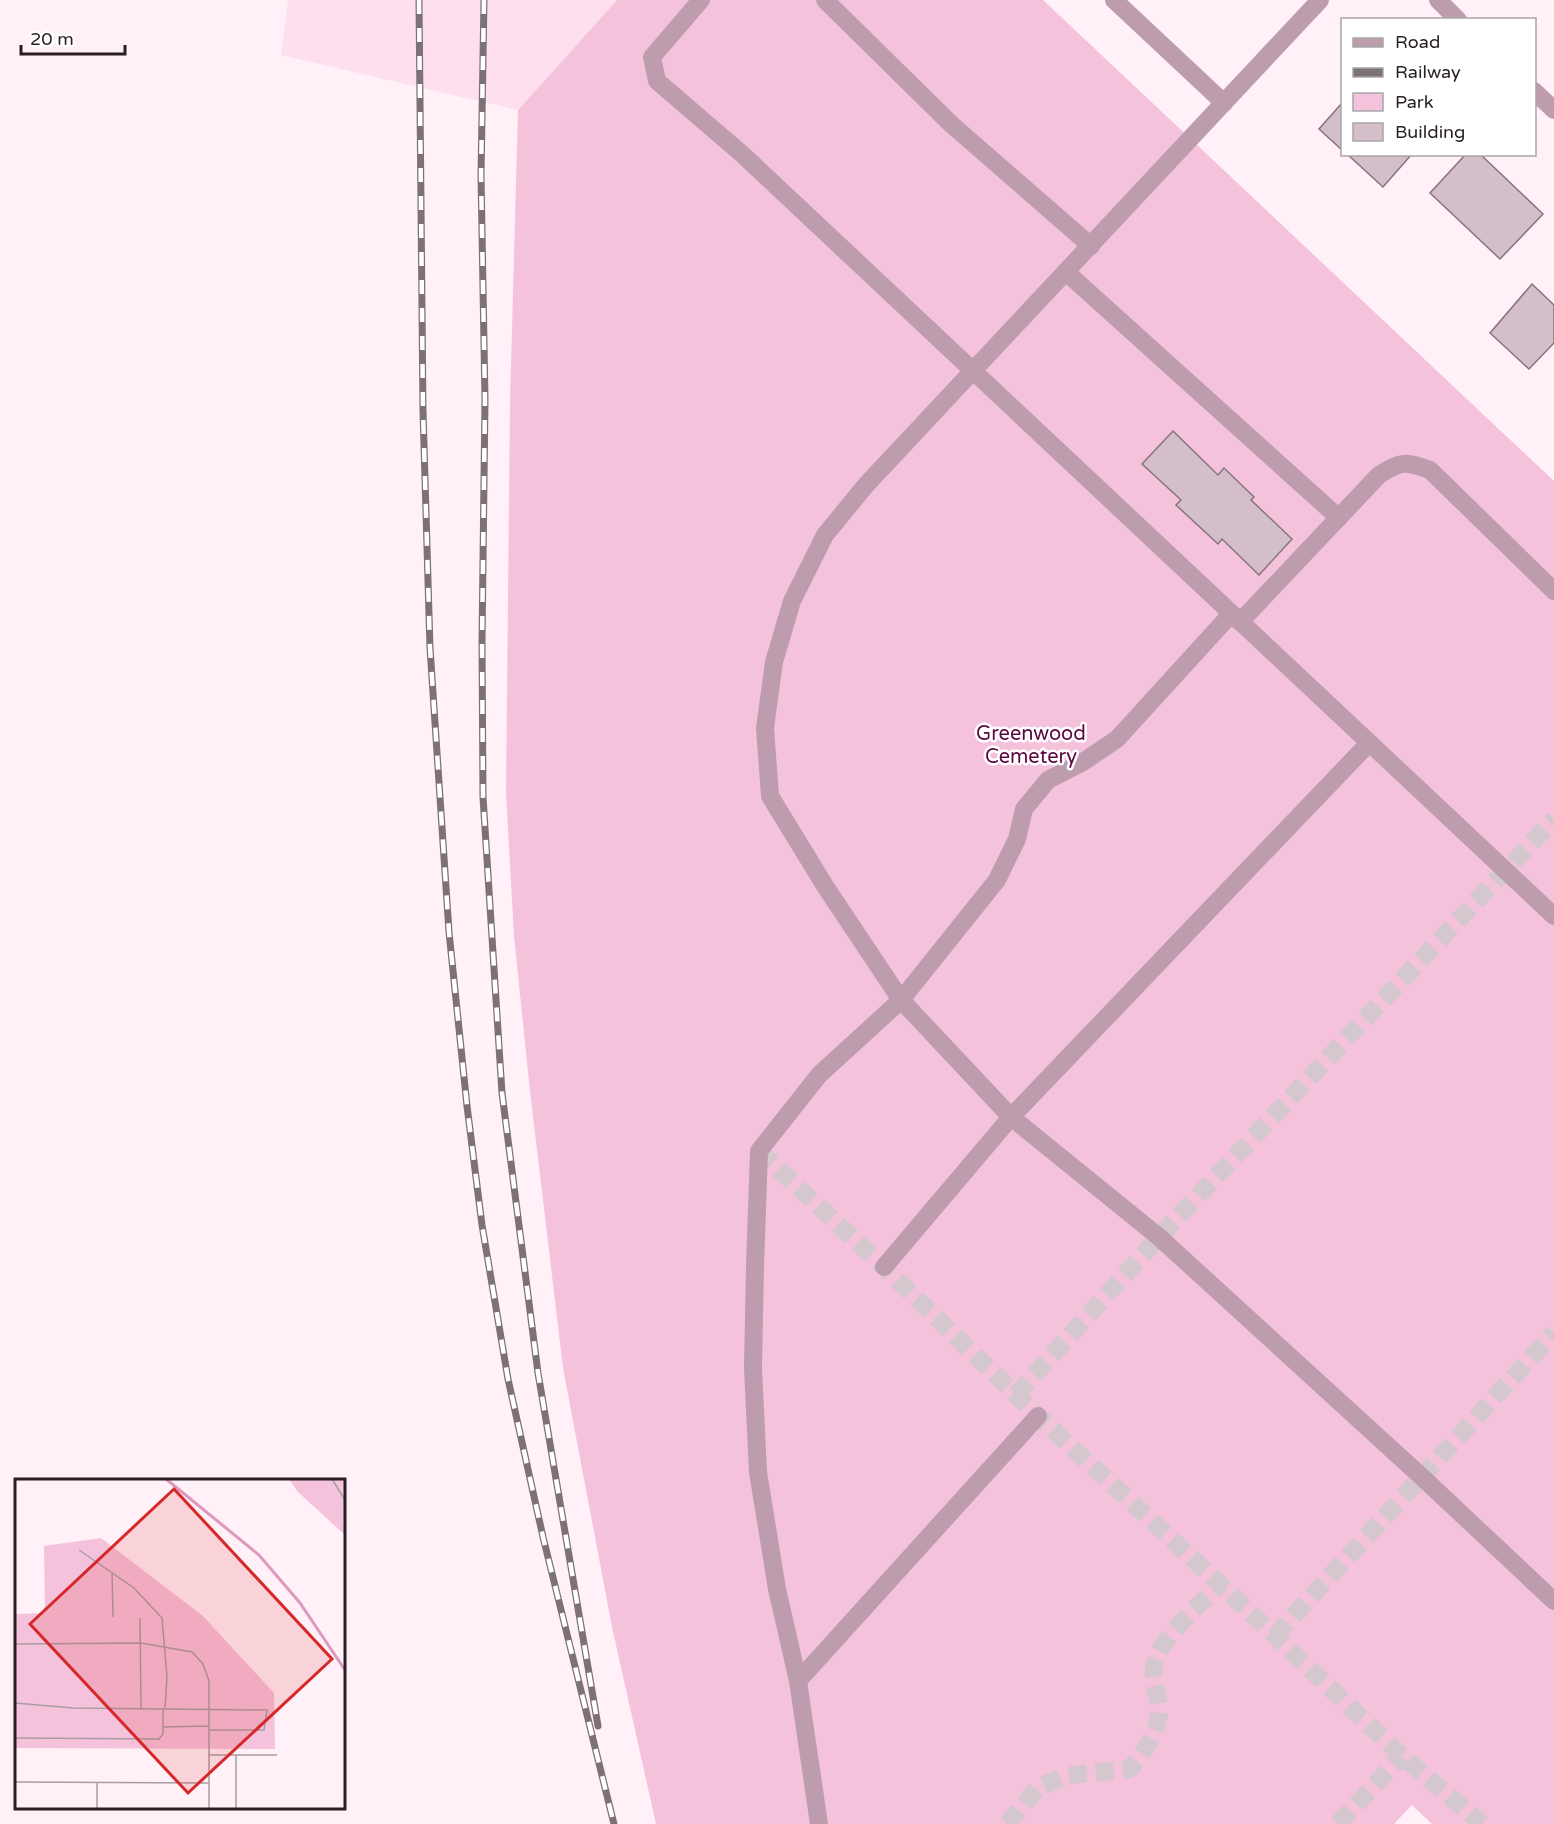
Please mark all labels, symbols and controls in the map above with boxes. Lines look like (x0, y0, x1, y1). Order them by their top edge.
scale bar (21, 18, 124, 56)
legend (1341, 18, 1536, 156)
text: 20 m (30, 28, 74, 50)
text: Road (1395, 31, 1440, 53)
text: Railway (1395, 61, 1461, 83)
text: Park (1395, 91, 1434, 113)
text: Building (1395, 121, 1465, 143)
park label: Greenwood Cemetery (976, 722, 1086, 769)
inset map (15, 1479, 345, 1809)

